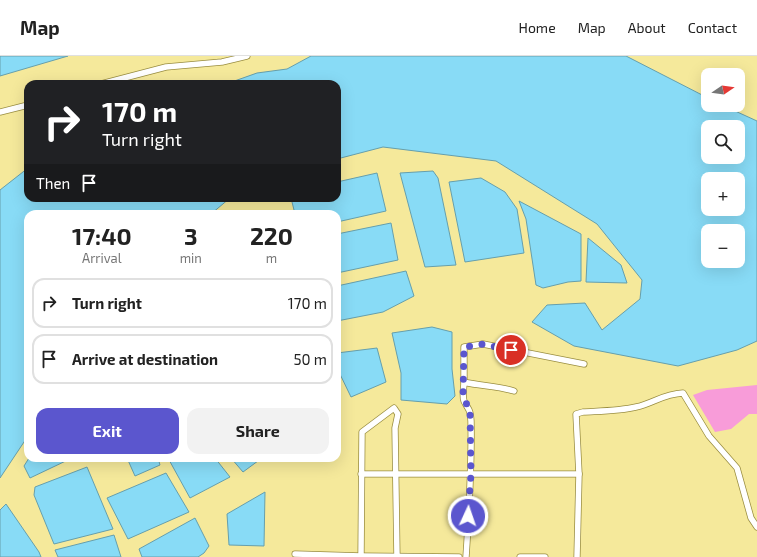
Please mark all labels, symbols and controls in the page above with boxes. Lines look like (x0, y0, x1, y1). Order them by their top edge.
text: Map (20, 16, 60, 39)
text: Home (519, 19, 556, 36)
text: Map (578, 19, 606, 36)
text: About (628, 19, 666, 36)
text: Contact (688, 19, 737, 36)
north arrow (701, 68, 745, 112)
map controls (701, 68, 745, 268)
text: 170 m (102, 94, 177, 128)
icon: right (36, 96, 88, 148)
button: search (701, 120, 745, 164)
text: Turn right (102, 128, 182, 150)
icon: arrive (78, 172, 100, 194)
button: + (701, 172, 745, 216)
text: Then (36, 174, 70, 192)
text: 17:40 (72, 221, 132, 250)
text: 3 (184, 221, 198, 250)
text: 220 (250, 221, 293, 250)
button: − (701, 224, 745, 268)
text: Arrival (82, 250, 122, 266)
text: min (180, 250, 202, 266)
text: m (266, 250, 277, 266)
icon: right (38, 292, 60, 314)
text: Turn right (72, 294, 142, 312)
text: 170 m (288, 294, 327, 312)
pin (494, 333, 528, 367)
icon: arrive (500, 339, 522, 361)
icon: arrive (38, 348, 60, 370)
text: Arrive at destination (72, 350, 218, 368)
text: 50 m (293, 350, 327, 368)
button: Exit (36, 408, 179, 454)
button: Share (187, 408, 329, 454)
position arrow (447, 495, 489, 537)

